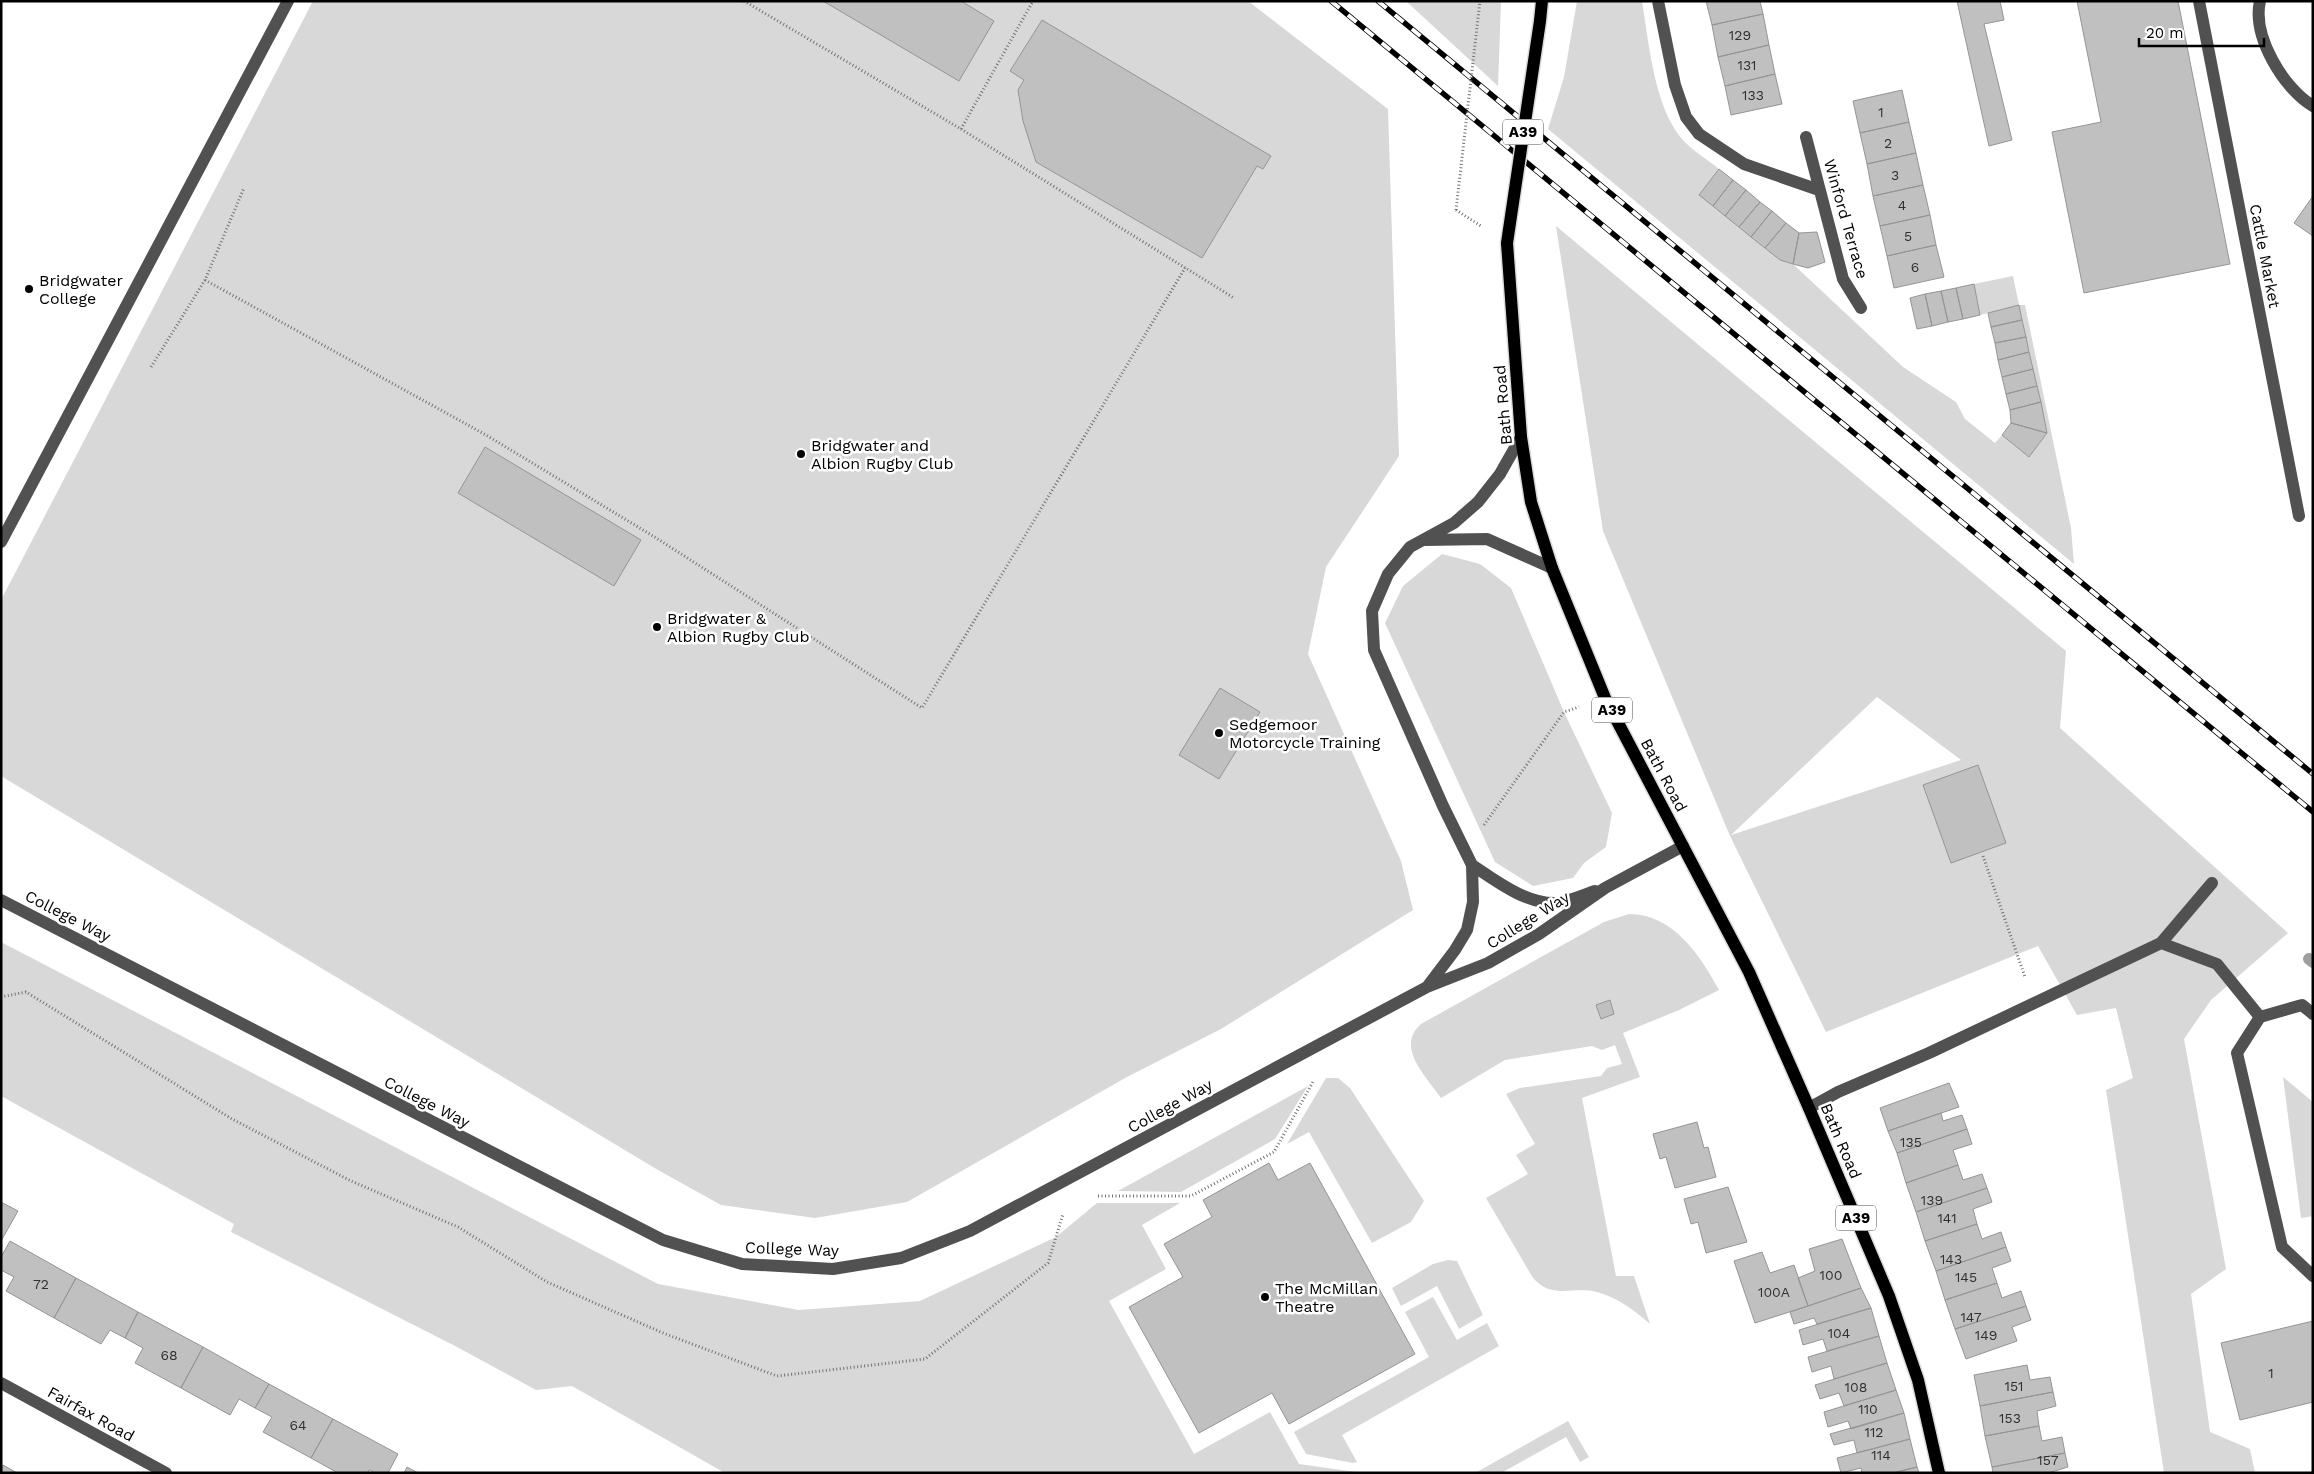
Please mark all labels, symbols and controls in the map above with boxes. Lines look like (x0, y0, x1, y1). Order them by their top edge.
scale bar (2139, 15, 2264, 47)
text: 20 m (2146, 24, 2184, 42)
house number: 129 (1729, 27, 1751, 43)
house number: 131 (1737, 57, 1757, 73)
house number: 133 (1742, 87, 1764, 103)
house number: 1 (1878, 104, 1884, 120)
road number: A39 (1503, 120, 1543, 144)
house number: 2 (1884, 135, 1892, 151)
street label: Winford Terrace (1820, 157, 1872, 281)
house number: 3 (1891, 167, 1899, 183)
house number: 4 (1898, 197, 1906, 213)
street label: Cattle Market (2246, 202, 2284, 310)
house number: 5 (1904, 228, 1912, 244)
house number: 6 (1911, 259, 1919, 275)
place label: Bridgwater College (39, 271, 123, 308)
marker: Bridgwater College (23, 283, 35, 295)
street label: Bath Road (1490, 364, 1516, 446)
place label: Bridgwater and Albion Rugby Club (811, 436, 953, 473)
marker: Bridgwater and Albion Rugby Club (795, 448, 807, 460)
place label: Bridgwater & Albion Rugby Club (667, 609, 809, 646)
marker: Bridgwater & Albion Rugby Club (651, 621, 663, 633)
road number: A39 (1592, 698, 1632, 722)
place label: Sedgemoor Motorcycle Training (1229, 715, 1381, 752)
marker: Sedgemoor Motorcycle Training (1213, 727, 1225, 739)
street label: Bath Road (1637, 735, 1691, 815)
street label: College Way (22, 886, 115, 946)
street label: College Way (1483, 887, 1574, 953)
street label: College Way (381, 1072, 474, 1132)
street label: College Way (1124, 1075, 1216, 1137)
street label: Bath Road (1817, 1100, 1865, 1182)
house number: 135 (1900, 1134, 1922, 1150)
house number: 139 (1921, 1192, 1943, 1208)
road number: A39 (1836, 1206, 1876, 1230)
house number: 141 (1937, 1210, 1957, 1226)
street label: College Way (745, 1238, 840, 1260)
house number: 143 (1940, 1251, 1962, 1267)
house number: 100 (1820, 1267, 1842, 1283)
house number: 145 (1955, 1269, 1977, 1285)
house number: 72 (33, 1276, 49, 1292)
place label: The McMillan Theatre (1275, 1279, 1378, 1316)
house number: 100A (1758, 1284, 1790, 1300)
marker: The McMillan Theatre (1259, 1291, 1271, 1303)
house number: 147 (1960, 1309, 1982, 1325)
house number: 104 (1828, 1325, 1850, 1341)
house number: 149 (1975, 1327, 1997, 1343)
house number: 68 (160, 1347, 178, 1363)
house number: 1 (2268, 1365, 2274, 1381)
house number: 151 (2004, 1378, 2024, 1394)
house number: 108 (1845, 1379, 1867, 1395)
street label: Fairfax Road (44, 1382, 138, 1446)
house number: 110 (1858, 1401, 1878, 1417)
house number: 153 (1999, 1410, 2021, 1426)
house number: 64 (289, 1417, 307, 1433)
house number: 112 (1864, 1424, 1884, 1440)
house number: 114 (1871, 1447, 1891, 1463)
house number: 157 (2037, 1452, 2059, 1468)

